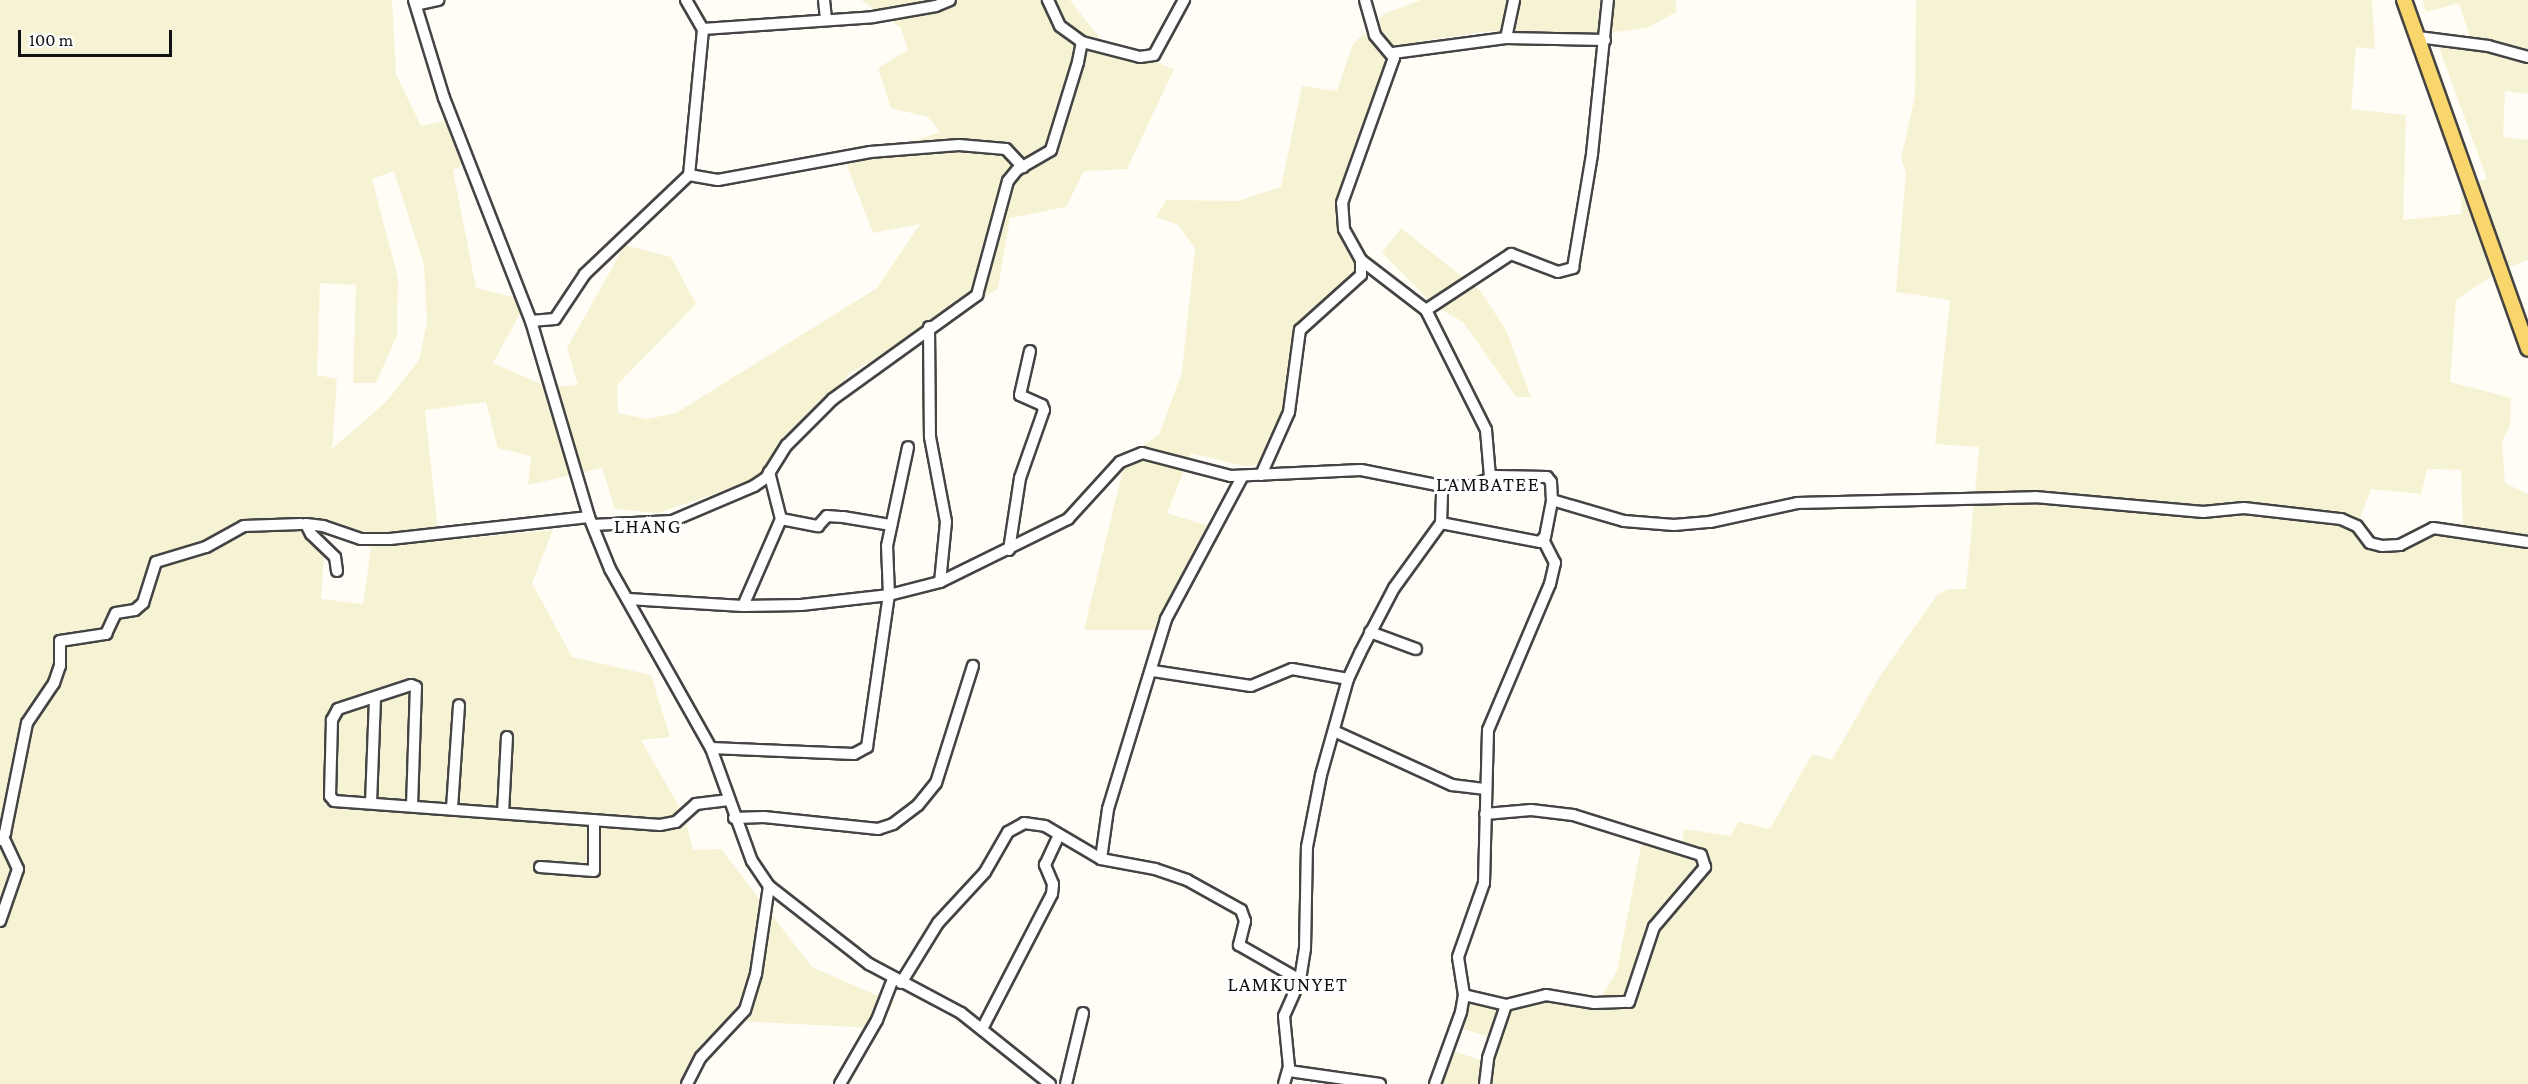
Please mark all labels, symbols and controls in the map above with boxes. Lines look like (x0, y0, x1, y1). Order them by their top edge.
scale bar (21, 18, 176, 56)
text: 100 m (29, 30, 73, 50)
district label: LAMBATEE (1436, 472, 1540, 496)
district label: LHANG (614, 514, 682, 538)
district label: LAMKUNYET (1228, 972, 1348, 996)

